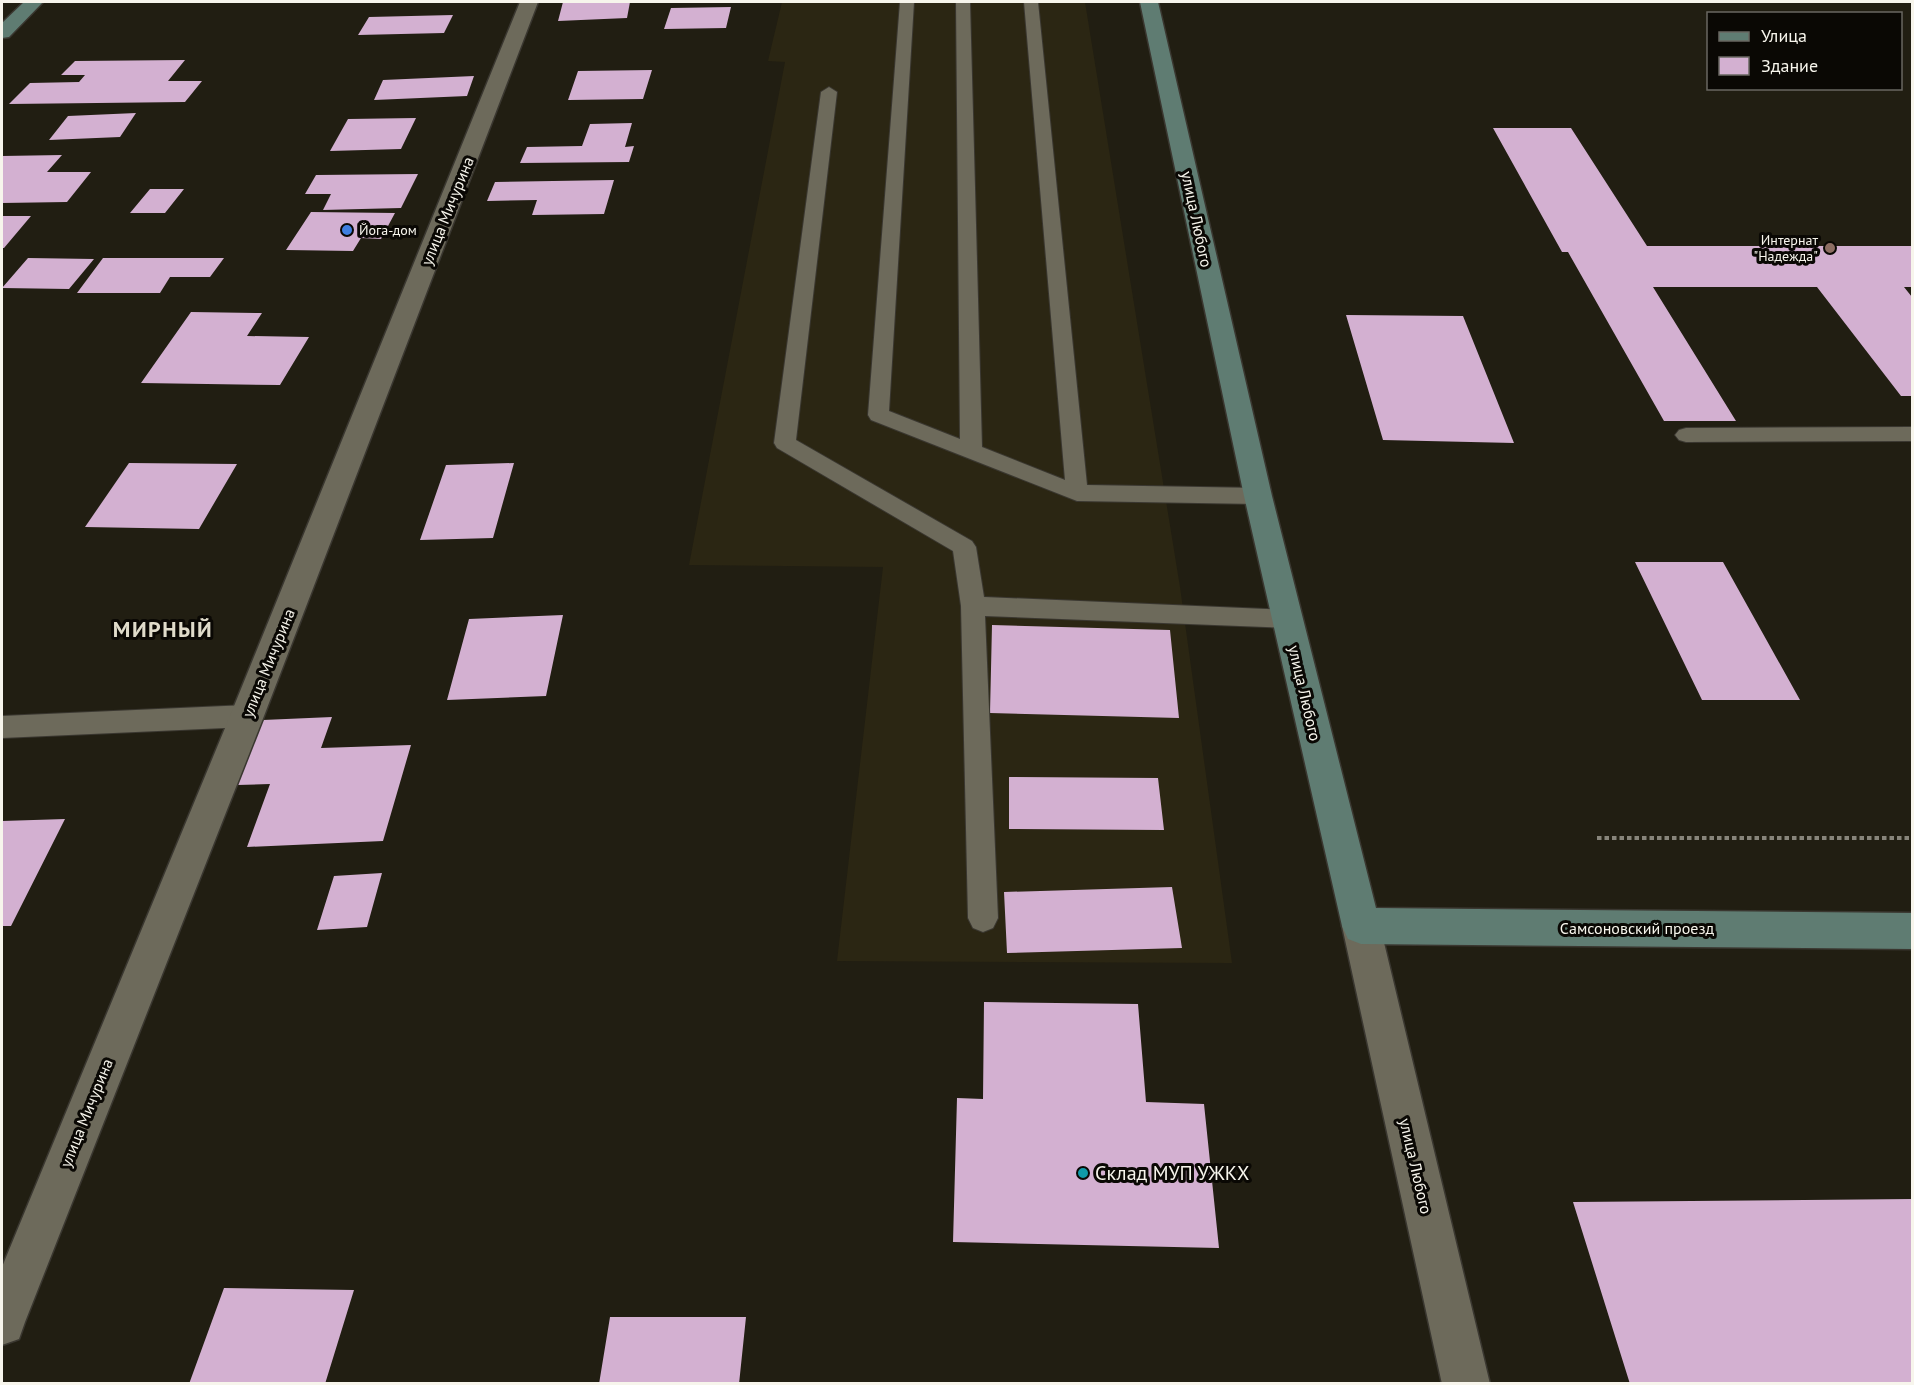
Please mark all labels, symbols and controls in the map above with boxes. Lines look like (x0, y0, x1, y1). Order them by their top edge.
legend (1707, 12, 1902, 90)
text: Улица (1761, 24, 1807, 47)
text: Здание (1761, 54, 1818, 77)
street label: улица Мичурина (416, 154, 478, 268)
street label: улица Любого (1177, 169, 1217, 269)
place label: Йога-дом (359, 221, 417, 239)
marker: Йога-дом (340, 223, 354, 237)
place label: Интернат "Надежда" (1754, 231, 1818, 265)
marker: Интернат "Надежда" (1823, 241, 1837, 255)
street label: улица Мичурина (237, 606, 299, 720)
district label: МИРНЫЙ (113, 615, 213, 643)
street label: улица Любого (1284, 643, 1326, 743)
street label: Самсоновский проезд (1560, 918, 1714, 938)
street label: улица Мичурина (55, 1056, 117, 1170)
street label: улица Любого (1395, 1116, 1437, 1216)
place label: Склад МУП УЖКХ (1095, 1160, 1249, 1186)
marker: Склад МУП УЖКХ (1076, 1166, 1090, 1180)

